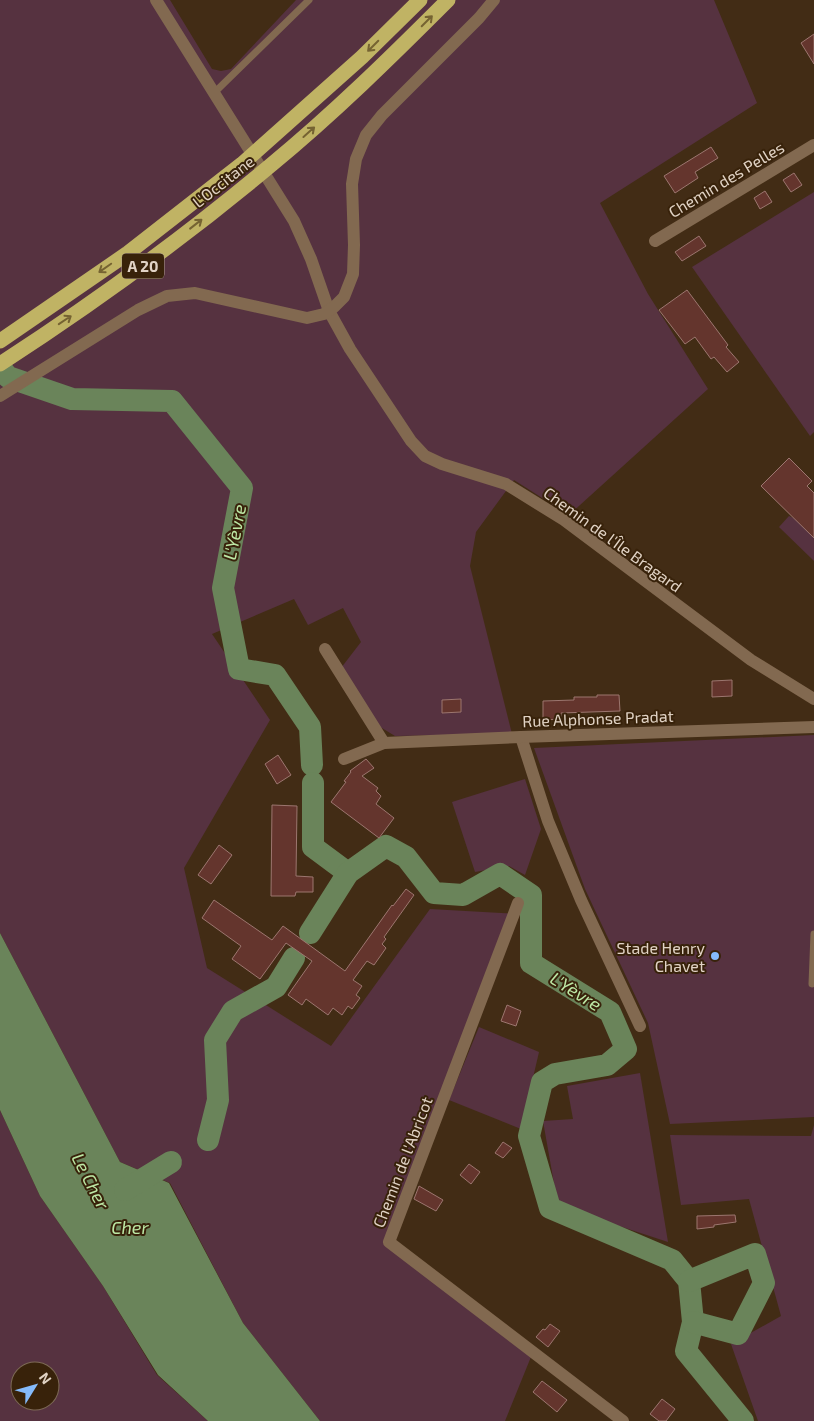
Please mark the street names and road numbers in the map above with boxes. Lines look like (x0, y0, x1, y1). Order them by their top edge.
street label: Chemin des Pelles (665, 137, 787, 221)
street label: L'Occitane (188, 151, 258, 211)
road number: A 20 (122, 254, 164, 278)
street label: Chemin de l'Île Bragard (540, 482, 686, 596)
street label: Rue Alphonse Pradat (522, 706, 674, 730)
street label: Chemin de l'Abricot (368, 1094, 436, 1230)

